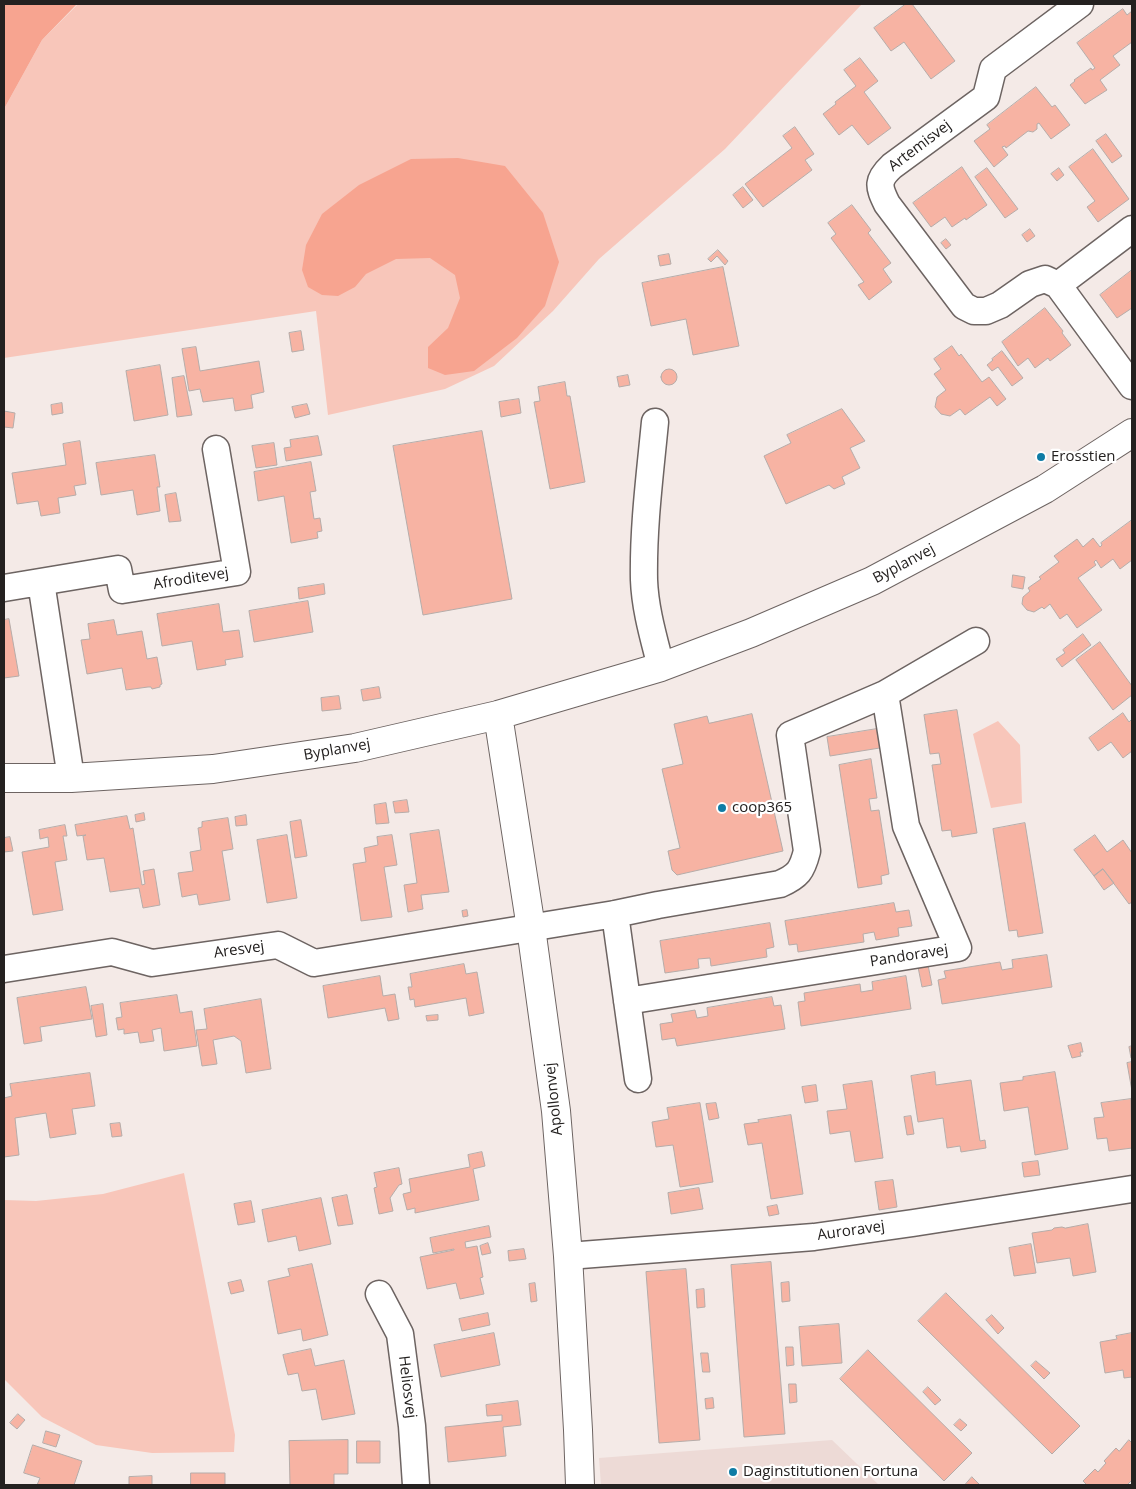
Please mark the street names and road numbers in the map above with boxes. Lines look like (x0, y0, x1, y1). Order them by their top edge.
street label: Artemisvej (885, 117, 955, 175)
street label: Byplanvej (870, 540, 938, 588)
street label: Afroditevej (152, 564, 230, 594)
street label: Byplanvej (302, 735, 372, 765)
street label: Aresvej (213, 938, 265, 962)
street label: Pandoravej (869, 941, 949, 971)
street label: Apollonvej (541, 1062, 567, 1136)
street label: Auroravej (816, 1217, 886, 1245)
street label: Heliosvej (394, 1355, 420, 1419)

